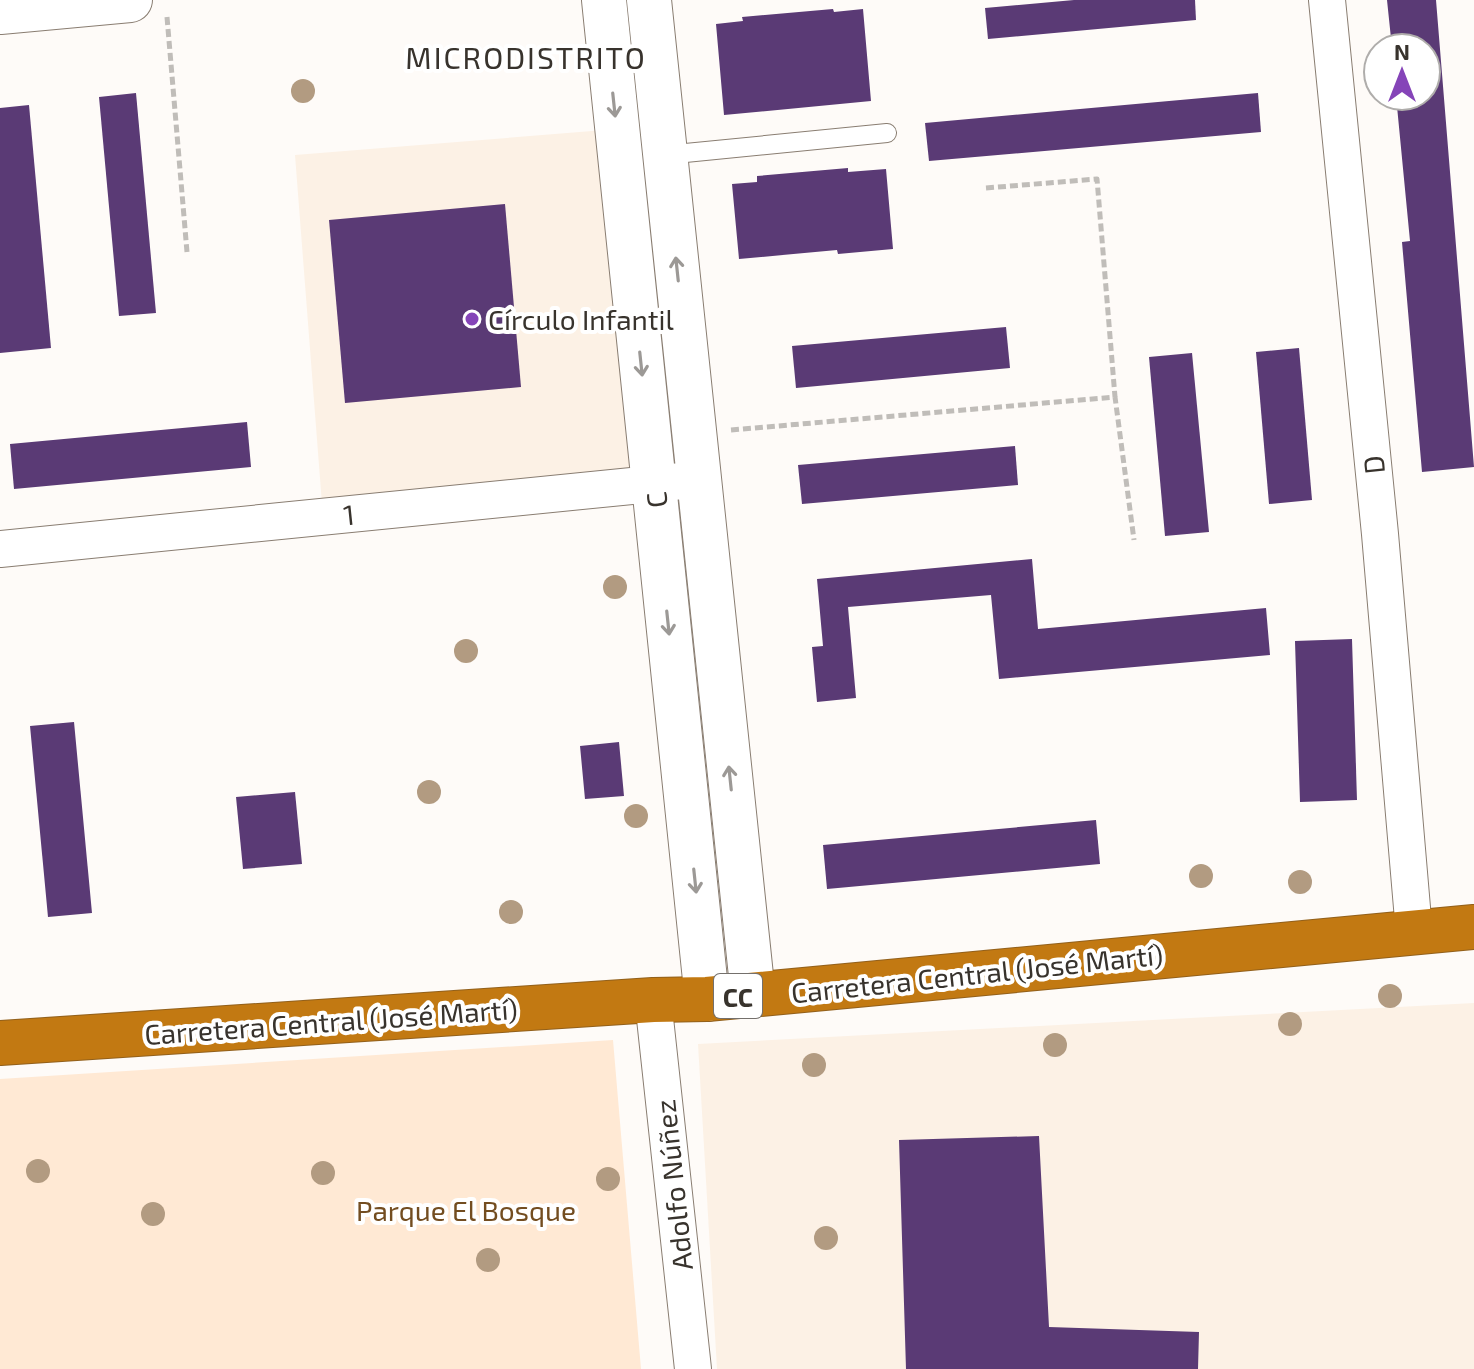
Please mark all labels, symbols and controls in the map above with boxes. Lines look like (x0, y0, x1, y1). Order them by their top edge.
north arrow (1362, 32, 1442, 112)
text: N (1394, 38, 1410, 64)
district label: MICRODISTRITO (405, 39, 647, 75)
one-way arrow (607, 92, 622, 118)
one-way arrow (670, 256, 685, 283)
place label: Círculo Infantil (488, 302, 674, 336)
marker: Círculo Infantil (463, 310, 481, 328)
one-way arrow (634, 350, 649, 377)
street label: D (1355, 454, 1391, 476)
street label: C (638, 490, 674, 510)
street label: 1 (342, 497, 356, 531)
one-way arrow (661, 609, 676, 636)
one-way arrow (723, 765, 738, 792)
one-way arrow (687, 867, 702, 894)
street label: Carretera Central (José Martí) (789, 937, 1165, 1009)
road number: CC (714, 974, 762, 1018)
street label: Carretera Central (José Martí) (143, 991, 519, 1051)
street label: Adolfo Núñez (647, 1098, 699, 1272)
park label: Parque El Bosque (356, 1193, 576, 1227)

